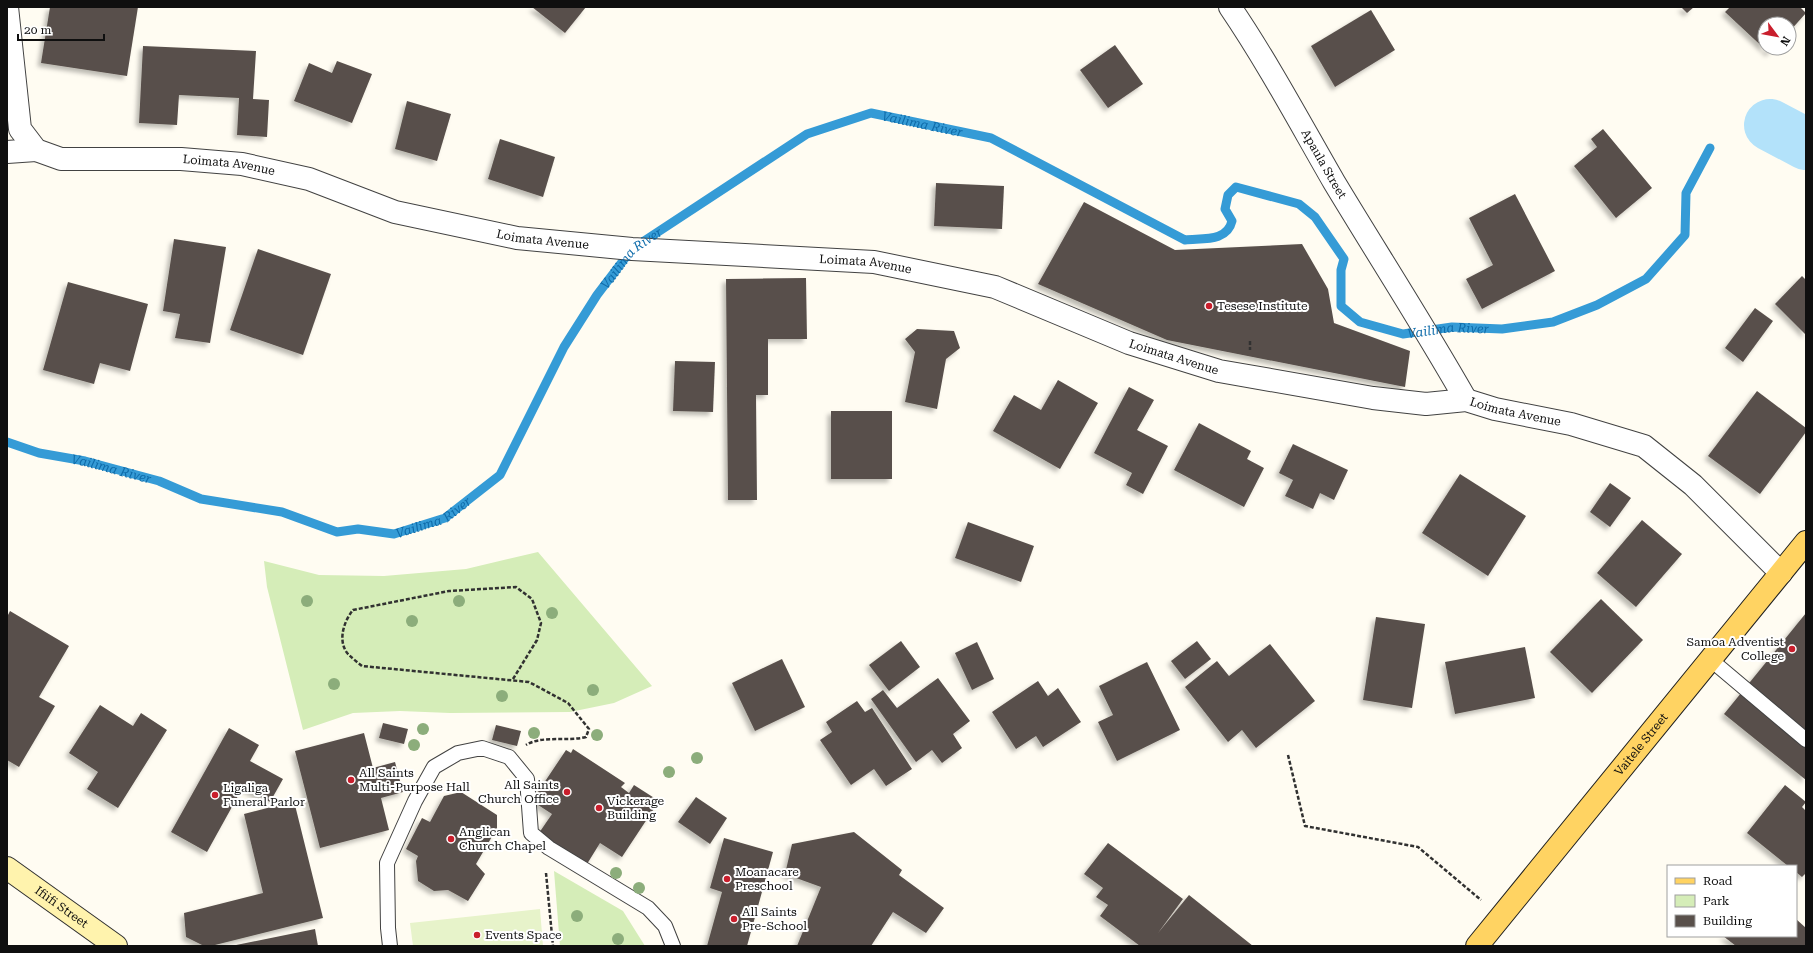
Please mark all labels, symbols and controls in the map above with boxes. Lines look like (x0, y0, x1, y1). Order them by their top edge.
scale bar (18, 16, 104, 42)
north arrow (1757, 16, 1797, 56)
text: 20 m (24, 23, 51, 37)
text: N (1777, 34, 1793, 49)
water label: Vailima River (881, 108, 964, 140)
street label: Apaula Street (1298, 127, 1350, 202)
street label: Loimata Avenue (182, 152, 277, 178)
water label: Vailima River (598, 224, 665, 292)
street label: Loimata Avenue (495, 227, 590, 252)
street label: Loimata Avenue (819, 252, 913, 277)
place label: Tesese Institute (1217, 299, 1308, 313)
marker: Tesese Institute (1204, 301, 1214, 311)
water label: Vailima River (1406, 320, 1490, 341)
street label: Loimata Avenue (1127, 336, 1221, 378)
street label: Loimata Avenue (1468, 395, 1562, 429)
water label: Vailima River (70, 452, 153, 487)
water label: Vailima River (394, 493, 474, 541)
place label: Samoa Adventist College (1687, 635, 1785, 663)
marker: Samoa Adventist College (1787, 644, 1797, 654)
street label: Vaitele Street (1612, 710, 1671, 779)
place label: All Saints Multi-Purpose Hall (359, 766, 470, 794)
marker: All Saints Multi-Purpose Hall (346, 775, 356, 785)
place label: All Saints Church Office (478, 778, 559, 806)
place label: Ligaliga Funeral Parlor (223, 781, 305, 809)
marker: All Saints Church Office (562, 787, 572, 797)
marker: Ligaliga Funeral Parlor (210, 790, 220, 800)
place label: Vickerage Building (607, 794, 665, 822)
marker: Vickerage Building (594, 803, 604, 813)
place label: Anglican Church Chapel (459, 825, 546, 853)
marker: Anglican Church Chapel (446, 834, 456, 844)
place label: Moanacare Preschool (735, 865, 799, 893)
legend (1667, 865, 1797, 937)
marker: Moanacare Preschool (722, 874, 732, 884)
text: Road (1703, 874, 1733, 888)
street label: Ifiifi Street (32, 883, 91, 931)
text: Park (1703, 894, 1730, 908)
place label: All Saints Pre-School (742, 905, 807, 933)
marker: All Saints Pre-School (729, 914, 739, 924)
text: Building (1703, 914, 1752, 928)
place label: Events Space (485, 928, 562, 942)
marker: Events Space (472, 930, 482, 940)

